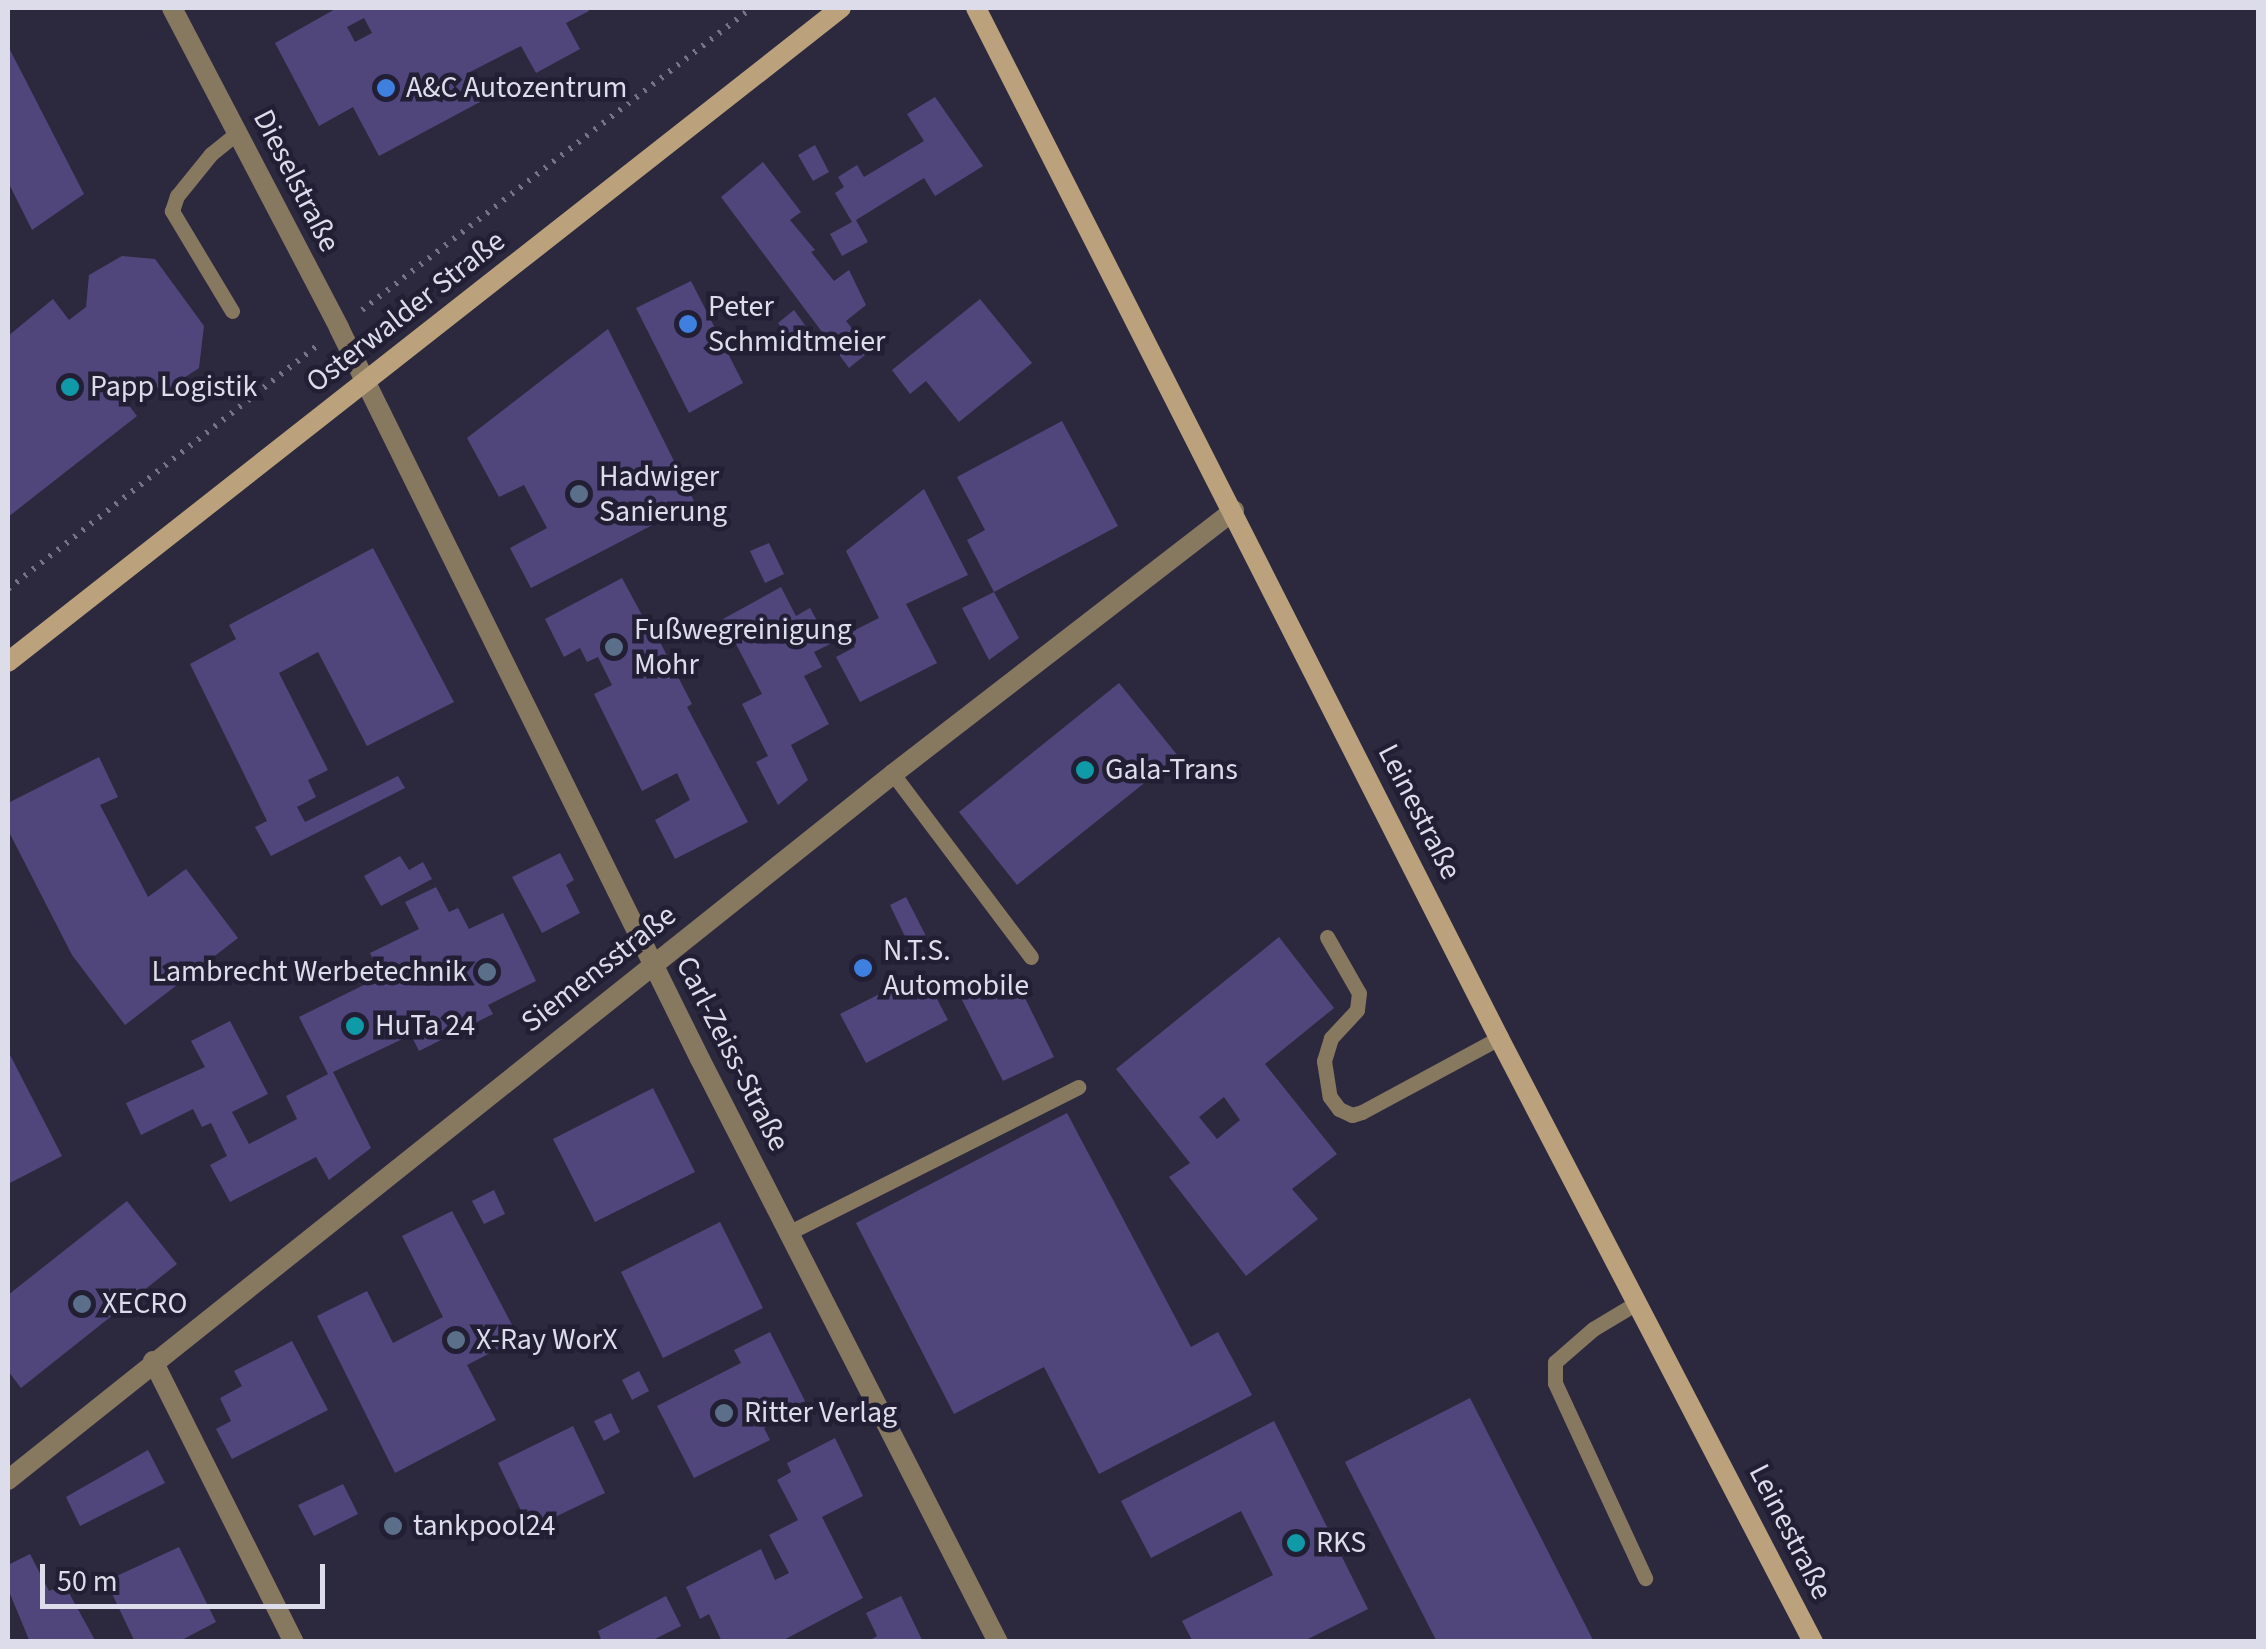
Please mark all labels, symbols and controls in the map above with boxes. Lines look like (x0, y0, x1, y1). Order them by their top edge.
place label: A&C Autozentrum (406, 70, 627, 106)
marker: A&C Autozentrum (375, 77, 397, 99)
street label: Dieselstraße (245, 104, 347, 258)
street label: Osterwalder Straße (300, 223, 512, 401)
place label: Peter Schmidtmeier (708, 289, 885, 360)
marker: Peter Schmidtmeier (677, 313, 699, 335)
place label: Papp Logistik (90, 369, 257, 405)
marker: Papp Logistik (59, 376, 81, 398)
place label: Hadwiger Sanierung (599, 459, 727, 530)
marker: Hadwiger Sanierung (568, 483, 590, 505)
place label: Fußwegreinigung Mohr (634, 612, 852, 682)
marker: Fußwegreinigung Mohr (603, 636, 625, 658)
street label: Leinestraße (1370, 738, 1468, 886)
place label: Gala-Trans (1105, 752, 1238, 788)
marker: Gala-Trans (1074, 759, 1096, 781)
street label: Siemensstraße (515, 898, 683, 1040)
place label: N.T.S. Automobile (883, 933, 1029, 1004)
street label: Carl-Zeiss-Straße (667, 951, 797, 1157)
place label: Lambrecht Werbetechnik (151, 954, 467, 990)
marker: N.T.S. Automobile (852, 957, 874, 979)
marker: Lambrecht Werbetechnik (476, 961, 498, 983)
place label: HuTa 24 (375, 1008, 475, 1044)
marker: HuTa 24 (344, 1015, 366, 1037)
place label: XECRO (102, 1286, 187, 1322)
marker: XECRO (71, 1293, 93, 1315)
place label: X-Ray WorX (476, 1322, 618, 1358)
marker: X-Ray WorX (445, 1329, 467, 1351)
place label: Ritter Verlag (744, 1395, 897, 1431)
marker: Ritter Verlag (713, 1402, 735, 1424)
street label: Leinestraße (1741, 1458, 1839, 1606)
place label: tankpool24 (413, 1508, 556, 1544)
marker: tankpool24 (382, 1515, 404, 1537)
place label: RKS (1316, 1525, 1366, 1561)
marker: RKS (1285, 1532, 1307, 1554)
scale bar (45, 1544, 330, 1606)
text: 50 m (57, 1560, 118, 1603)

